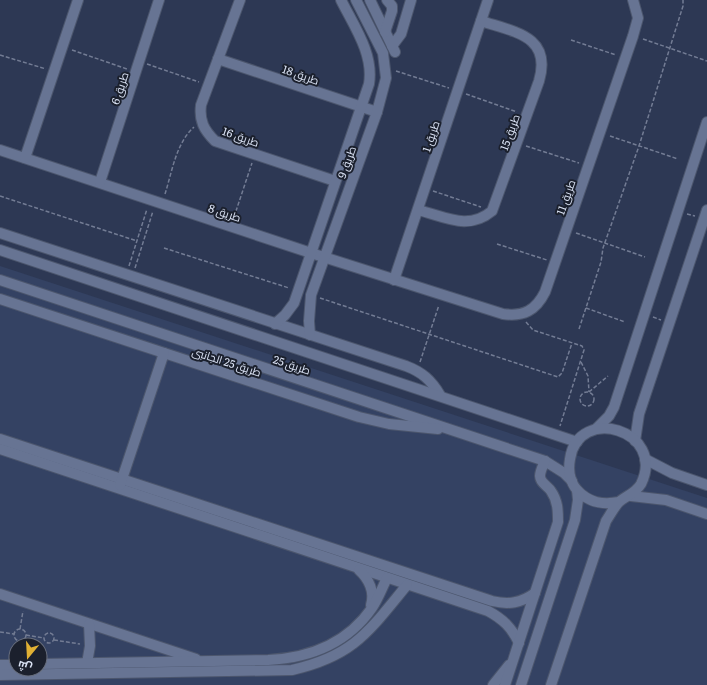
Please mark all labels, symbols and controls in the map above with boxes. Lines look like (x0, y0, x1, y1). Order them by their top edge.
street label: طريق 18 (280, 60, 322, 88)
street label: طريق 6 (106, 70, 132, 106)
street label: طريق 15 (495, 112, 523, 152)
street label: طريق 1 (417, 118, 443, 154)
street label: طريق 16 (221, 122, 261, 150)
street label: طريق 9 (333, 144, 359, 180)
street label: طريق 11 (552, 177, 578, 217)
street label: طريق 8 (207, 199, 243, 225)
street label: طريق 25 الجانبى (190, 342, 264, 380)
street label: طريق 25 (271, 350, 313, 378)
north arrow (8, 637, 48, 677)
text: ش (15, 658, 34, 677)

